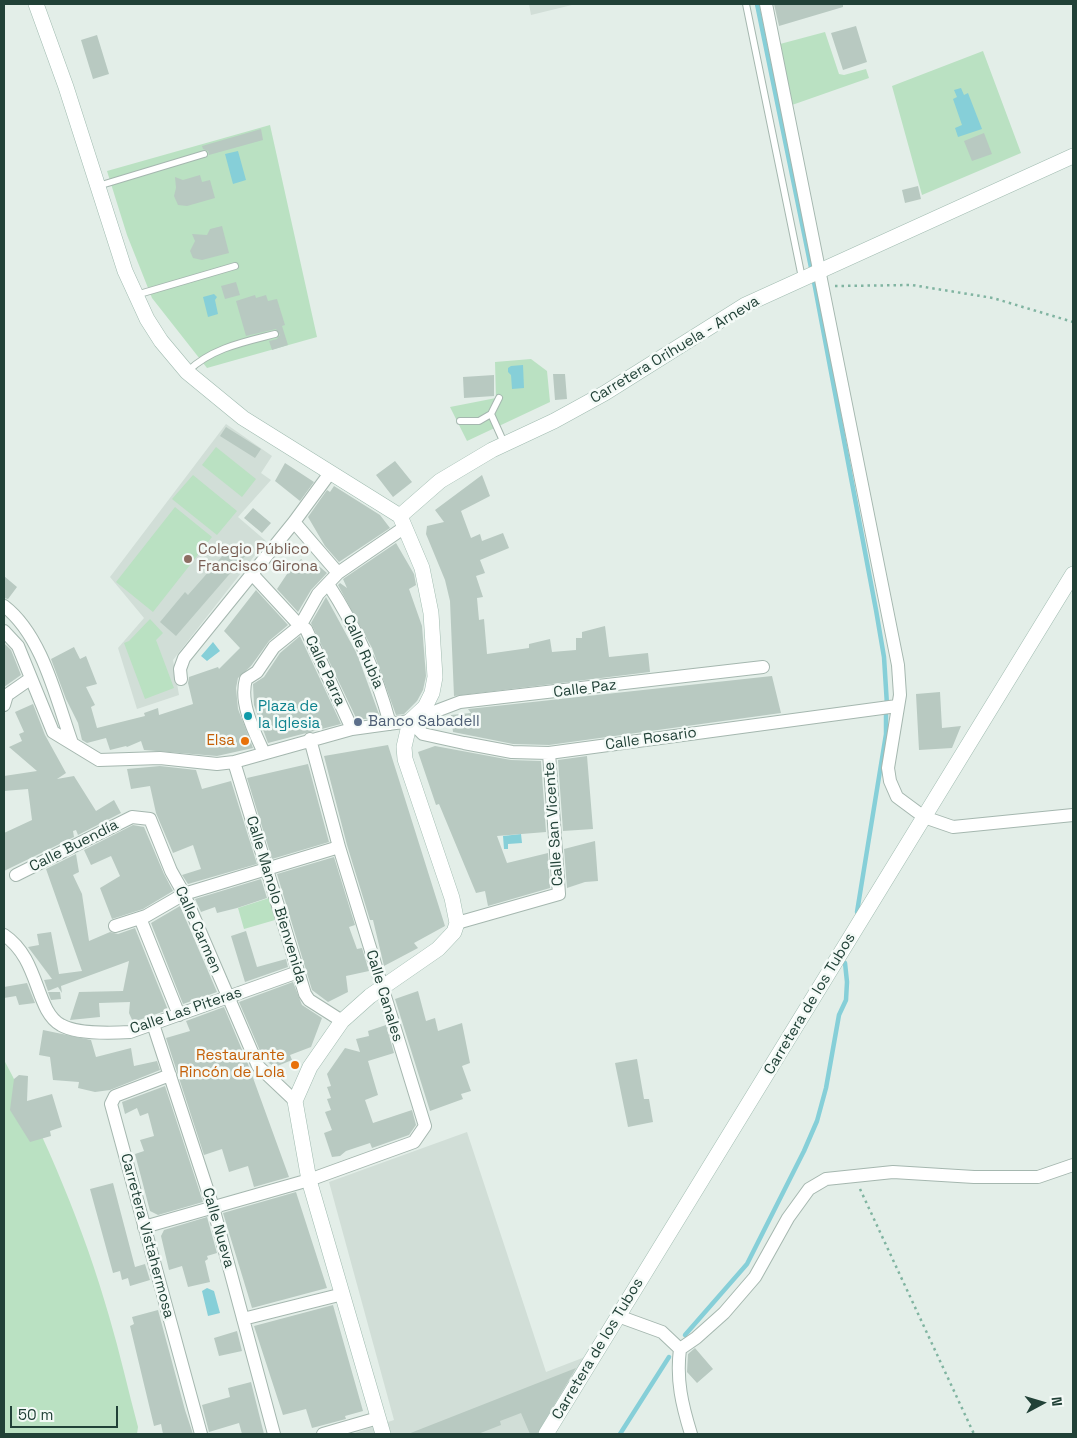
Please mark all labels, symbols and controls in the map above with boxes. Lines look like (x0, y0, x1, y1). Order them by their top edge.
street label: Carretera Orihuela - Arneva (587, 292, 763, 408)
place label: Colegio Público Francisco Girona (198, 541, 318, 576)
marker: Colegio Público Francisco Girona (182, 553, 194, 565)
street label: Calle Rubia (339, 612, 387, 692)
street label: Calle Parra (301, 633, 349, 709)
street label: Calle Paz (552, 676, 618, 702)
place label: Plaza de la Iglesia (258, 698, 320, 733)
marker: Plaza de la Iglesia (242, 710, 254, 722)
place label: Banco Sabadell (368, 713, 480, 731)
marker: Banco Sabadell (352, 716, 364, 728)
street label: Calle Rosario (604, 724, 698, 754)
place label: Elsa (206, 732, 235, 750)
marker: Elsa (239, 735, 251, 747)
street label: Calle San Vicente (541, 761, 567, 887)
street label: Calle Manolo Bienvenida (242, 814, 310, 986)
street label: Calle Buendía (26, 816, 122, 876)
street label: Calle Carmen (171, 884, 225, 976)
street label: Carretera de los Tubos (761, 930, 859, 1078)
street label: Calle Canales (362, 948, 406, 1044)
street label: Calle Las Piteras (128, 983, 244, 1039)
place label: Restaurante Rincón de Lola (179, 1047, 285, 1082)
marker: Restaurante Rincón de Lola (289, 1059, 301, 1071)
street label: Carretera Vistahermosa (116, 1152, 178, 1320)
street label: Calle Nueva (198, 1186, 238, 1270)
street label: Carretera de los Tubos (549, 1275, 647, 1423)
north arrow (1017, 1378, 1067, 1428)
scale bar (12, 1396, 120, 1428)
text: N (1047, 1396, 1066, 1407)
text: 50 m (18, 1405, 53, 1424)

